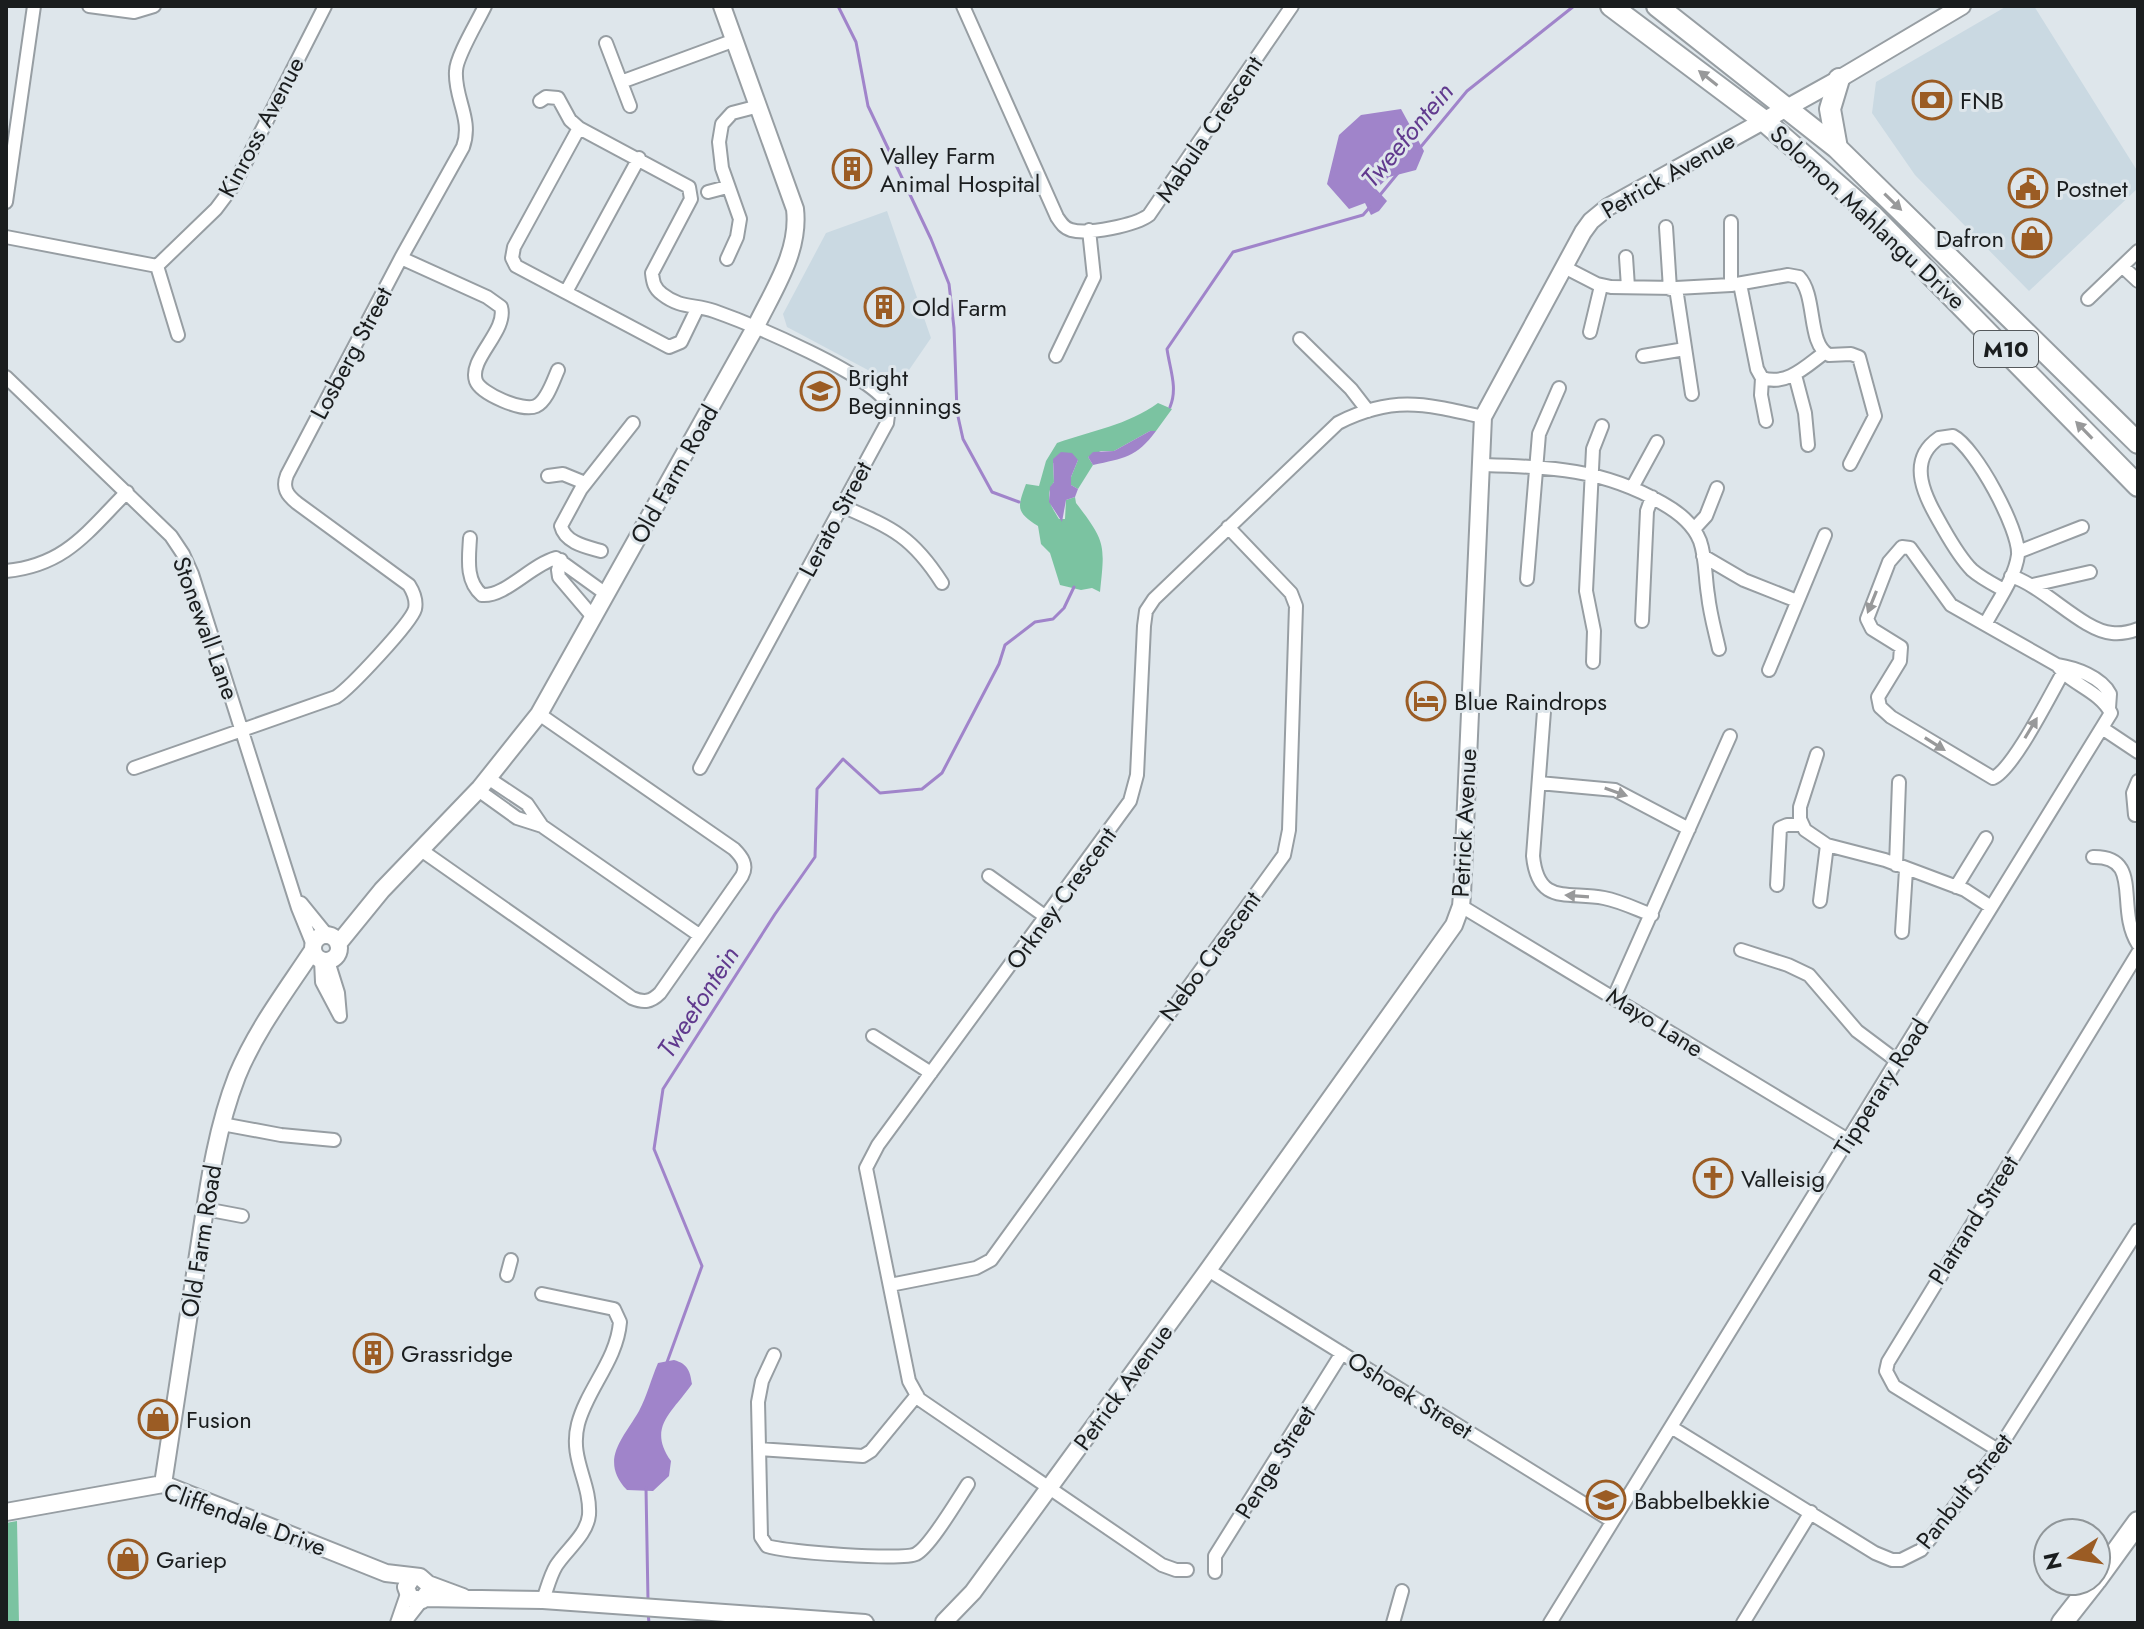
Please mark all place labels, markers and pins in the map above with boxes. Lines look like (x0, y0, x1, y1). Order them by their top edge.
bank icon: FNB (1911, 79, 1953, 121)
place label: FNB (1960, 83, 2004, 118)
place label: Valley Farm Animal Hospital (880, 138, 1040, 201)
building icon: Valley Farm Animal Hospital (831, 148, 873, 190)
public building icon: Postnet (2007, 167, 2049, 209)
place label: Postnet (2056, 171, 2128, 206)
shop icon: Dafron (2011, 217, 2053, 259)
place label: Dafron (1936, 221, 2004, 256)
building icon: Old Farm (863, 286, 905, 328)
place label: Old Farm (912, 290, 1007, 325)
place label: Bright Beginnings (848, 360, 961, 423)
school or university icon: Bright Beginnings (799, 370, 841, 412)
hotel icon: Blue Raindrops (1405, 680, 1447, 722)
place label: Blue Raindrops (1454, 684, 1607, 719)
church icon: Valleisig (1692, 1157, 1734, 1199)
place label: Valleisig (1741, 1161, 1825, 1196)
building icon: Grassridge (352, 1332, 394, 1374)
place label: Grassridge (401, 1336, 513, 1371)
shop icon: Fusion (137, 1398, 179, 1440)
place label: Fusion (186, 1402, 252, 1437)
school or university icon: Babbelbekkie (1585, 1479, 1627, 1521)
place label: Babbelbekkie (1634, 1483, 1770, 1518)
shop icon: Gariep (107, 1538, 149, 1580)
place label: Gariep (156, 1542, 227, 1577)

